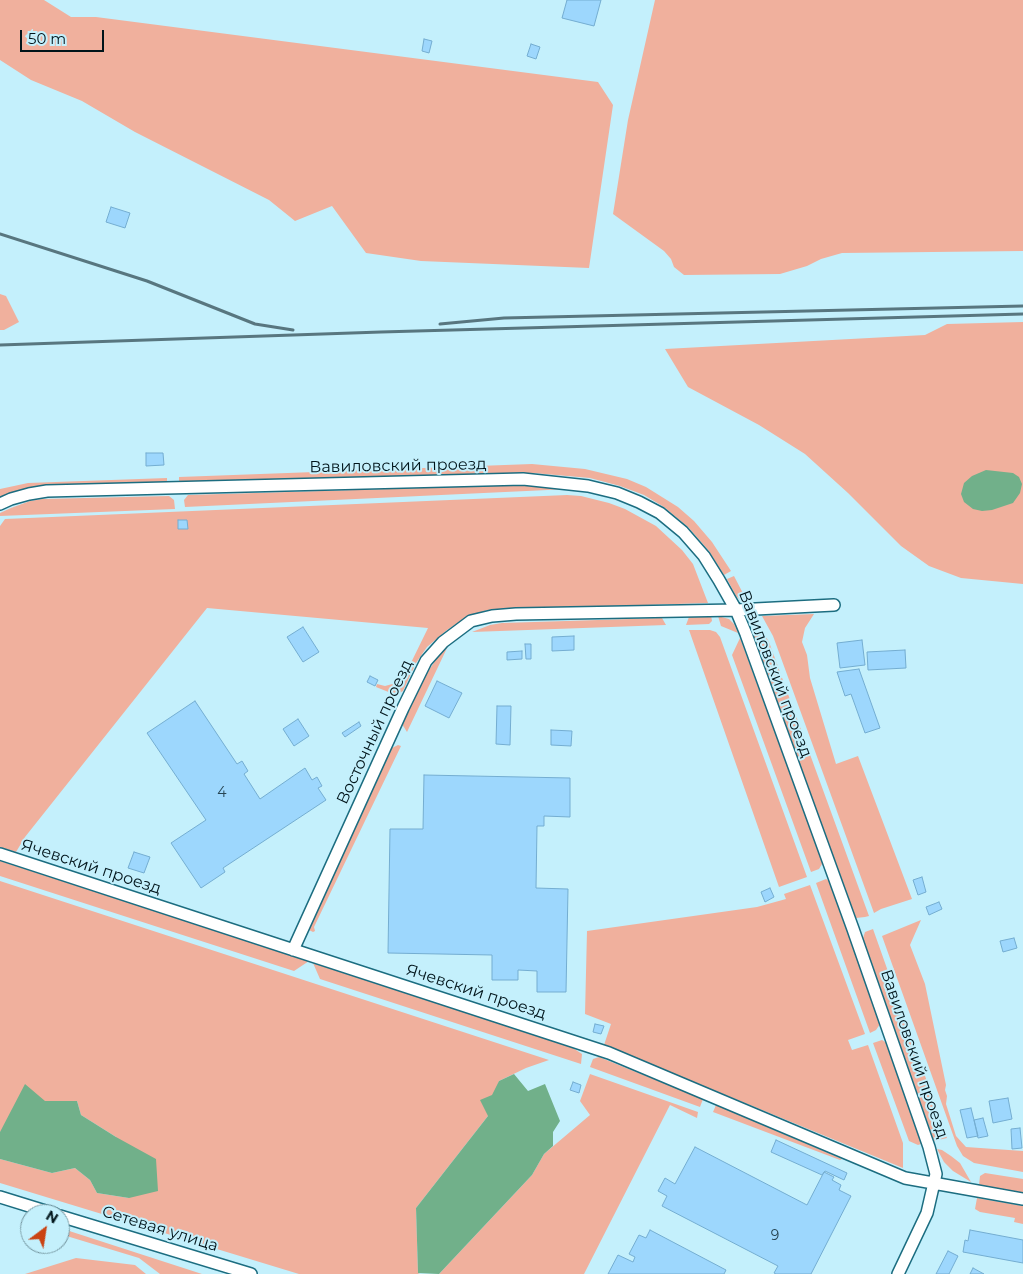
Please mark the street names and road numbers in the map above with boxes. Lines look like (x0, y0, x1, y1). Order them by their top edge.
street label: Вавиловский проезд (309, 455, 487, 477)
street label: Вавиловский проезд (734, 588, 816, 760)
street label: Восточный проезд (333, 657, 417, 807)
street label: Ячевский проезд (19, 835, 163, 899)
street label: Ячевский проезд (404, 960, 548, 1024)
street label: Вавиловский проезд (876, 967, 952, 1141)
street label: Сетевая улица (100, 1202, 220, 1256)

